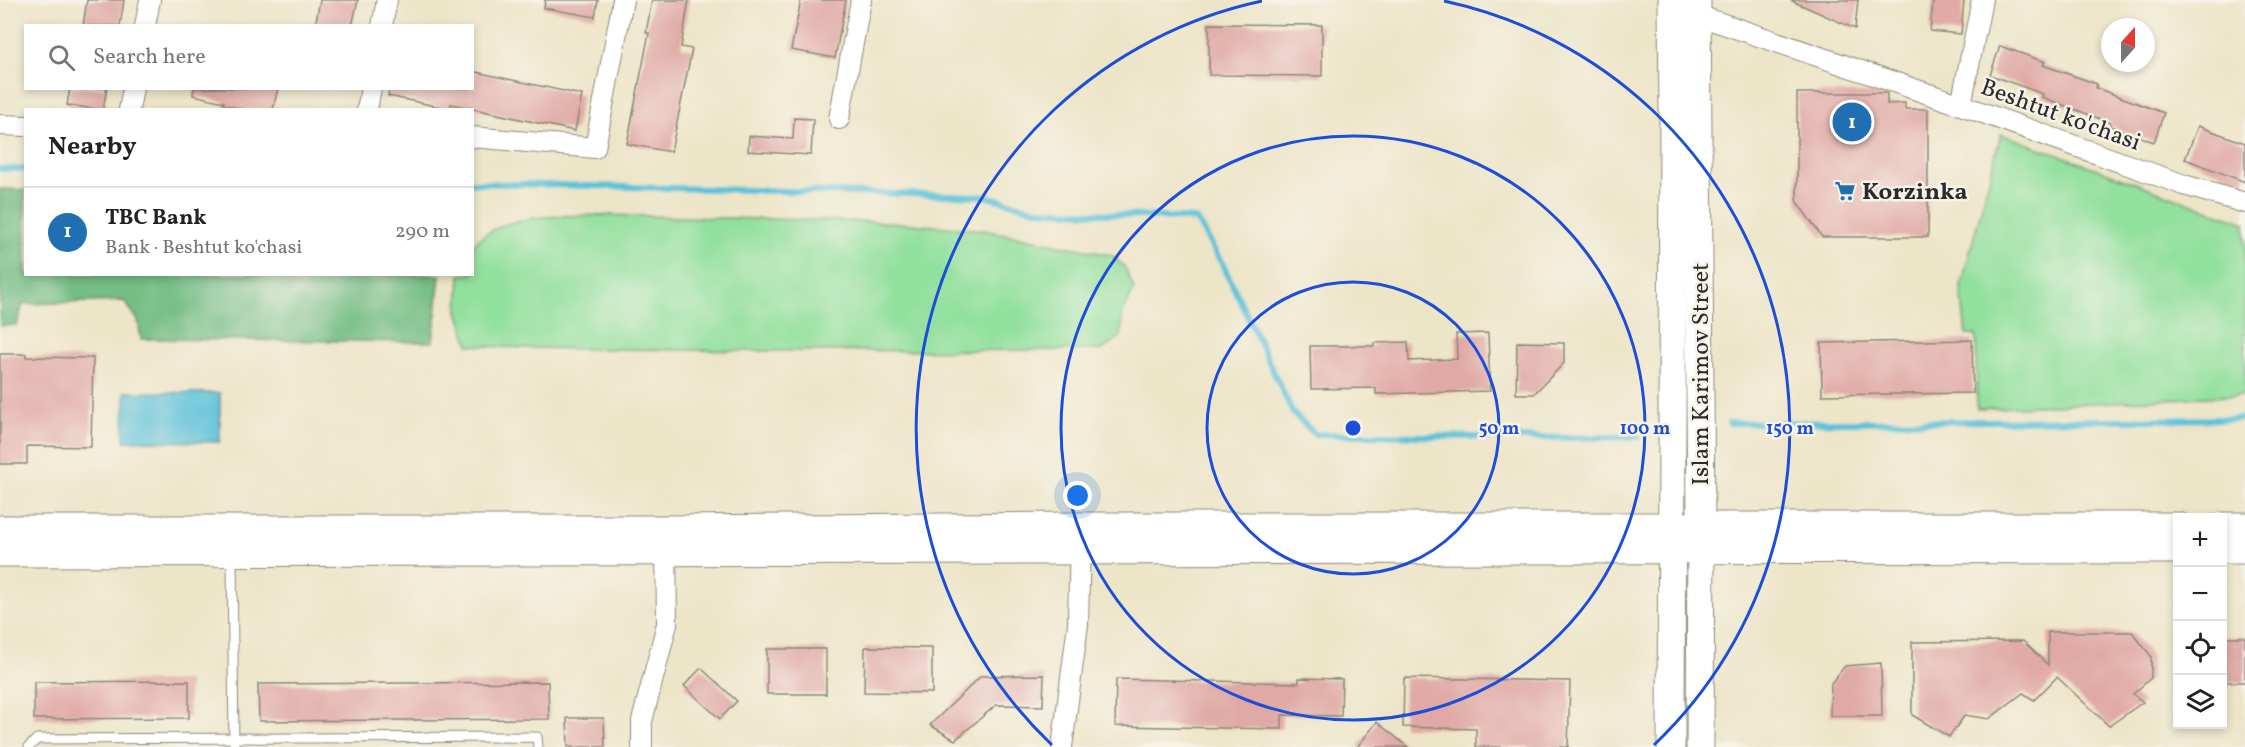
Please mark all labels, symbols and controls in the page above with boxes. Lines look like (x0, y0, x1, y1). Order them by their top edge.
north arrow (2101, 18, 2155, 72)
search box (24, 24, 474, 90)
icon: search (45, 41, 78, 74)
text: Search here (93, 42, 206, 73)
street label: Beshtut ko'chasi (1976, 71, 2145, 161)
pin: 1 (1832, 100, 1872, 144)
text: Nearby (48, 129, 137, 165)
place label: Korzinka (1862, 176, 1968, 210)
supermarket icon: Korzinka (1833, 179, 1857, 203)
text: TBC Bank (105, 203, 207, 234)
text: 1 (63, 218, 72, 246)
text: 290 m (395, 218, 450, 246)
text: Bank · Beshtut ko'chasi (105, 234, 302, 262)
street label: Islam Karimov Street (1685, 263, 1719, 485)
text: 50 m (1479, 417, 1519, 442)
text: 100 m (1620, 417, 1670, 442)
text: 150 m (1766, 417, 1814, 442)
centre of rings (1343, 418, 1363, 438)
your location (1063, 481, 1092, 510)
map controls (2173, 513, 2227, 729)
button: + (2173, 513, 2227, 567)
button: − (2173, 567, 2227, 621)
button: locate (2173, 621, 2227, 675)
button: layers (2173, 675, 2227, 729)

